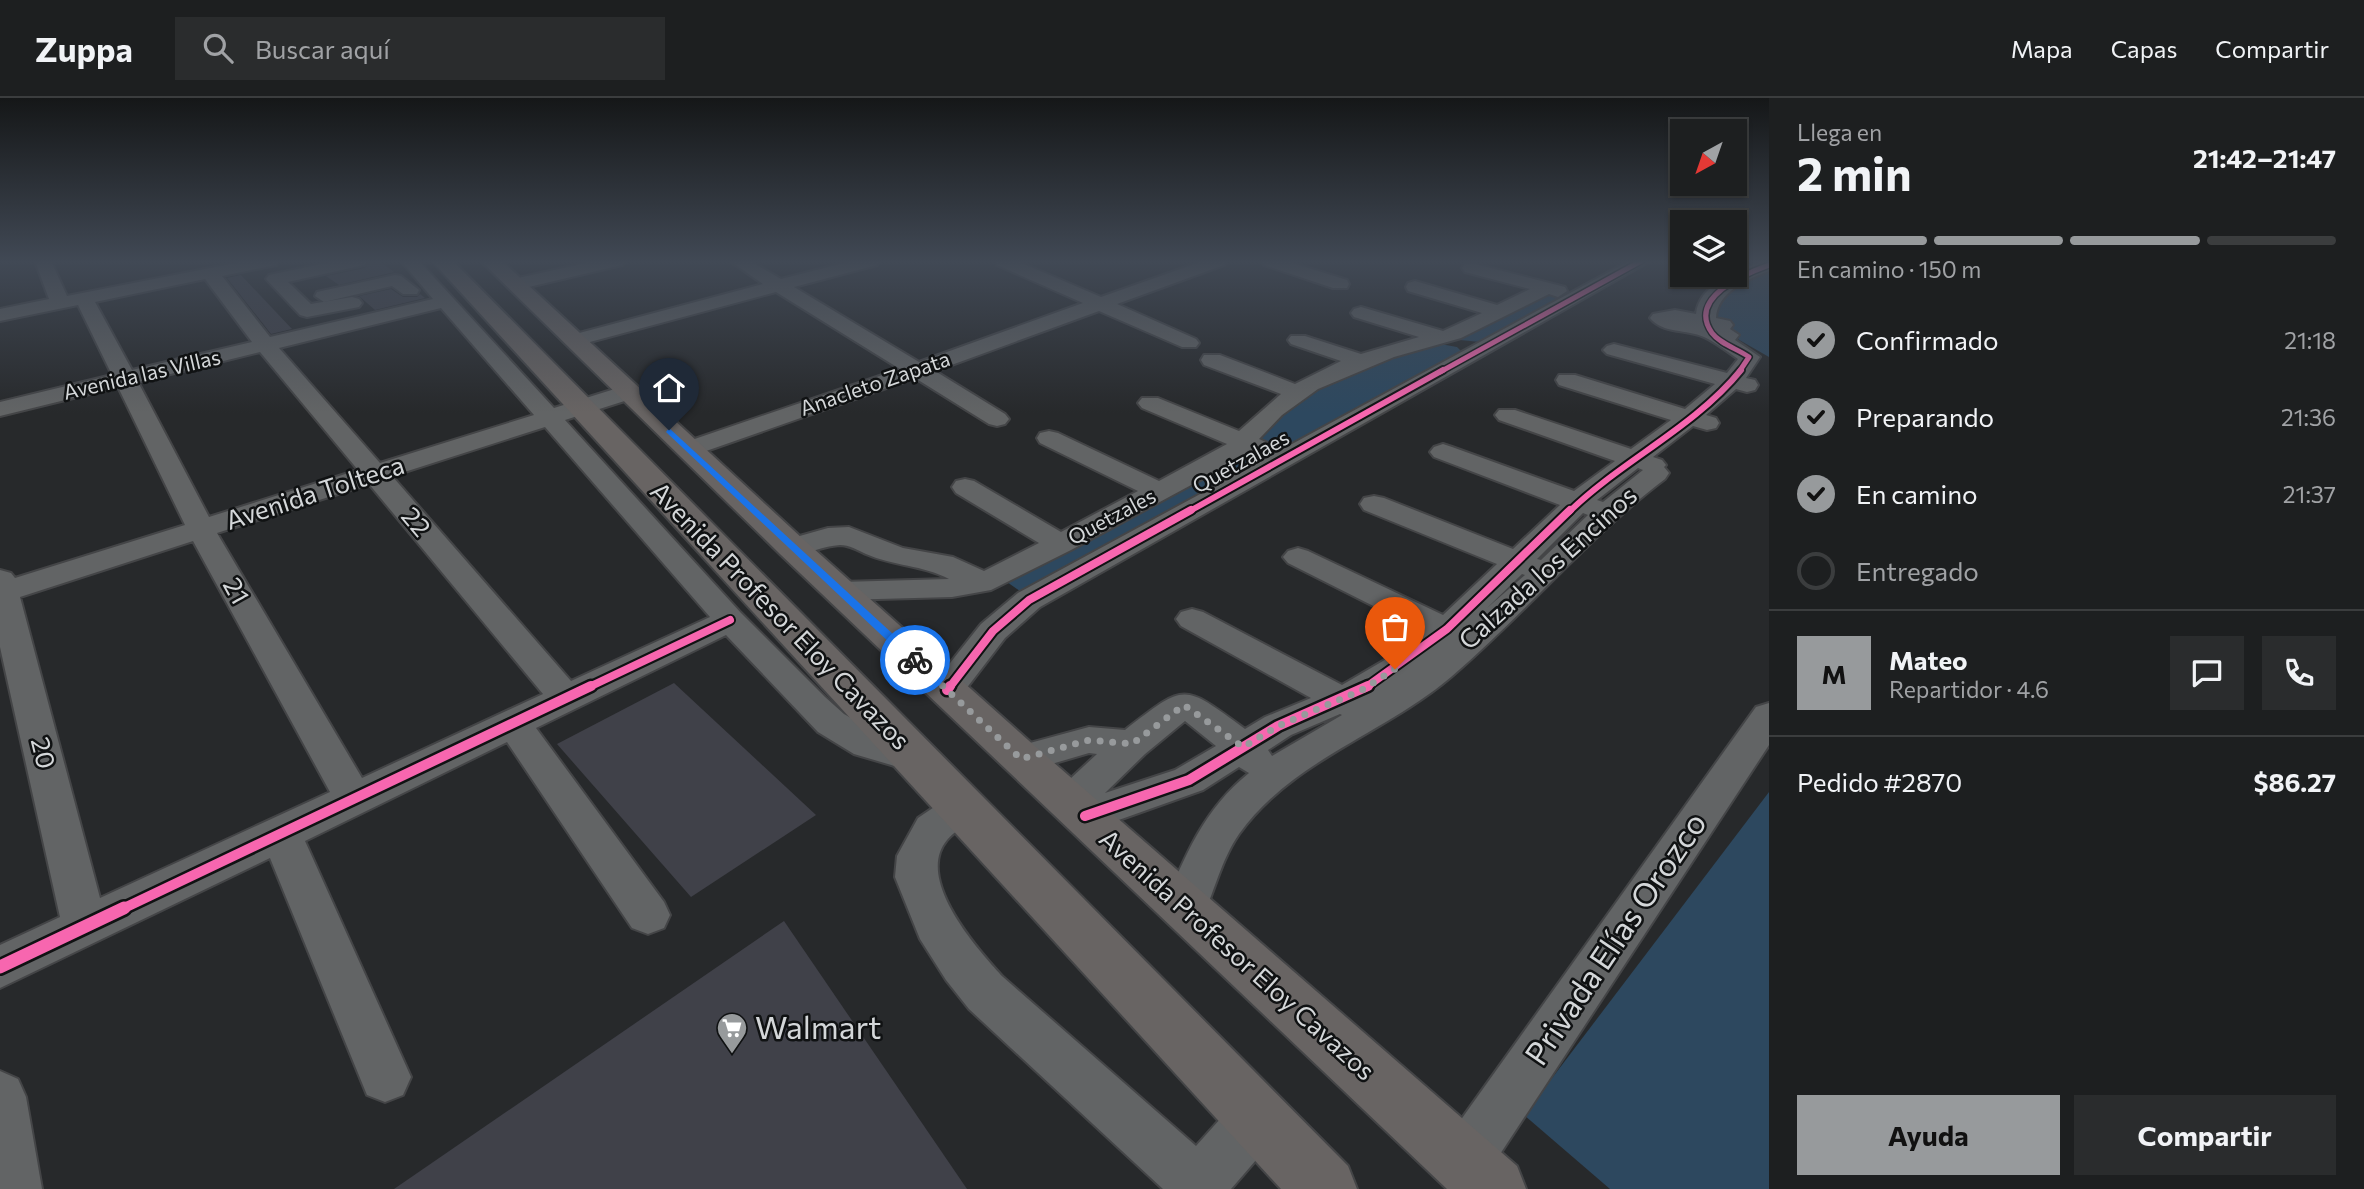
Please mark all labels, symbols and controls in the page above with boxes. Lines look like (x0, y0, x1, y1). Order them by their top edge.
search box (175, 17, 665, 80)
text: Zuppa (35, 28, 133, 69)
icon: search (199, 29, 237, 67)
text: Buscar aquí (255, 33, 390, 64)
text: Mapa (2011, 34, 2073, 63)
text: Capas (2111, 34, 2177, 63)
text: Compartir (2215, 34, 2329, 63)
text: Llega en (1797, 118, 1882, 146)
north arrow (1670, 119, 1746, 196)
map controls (1670, 119, 1747, 287)
text: 21:42–21:47 (2193, 142, 2336, 173)
text: 2 min (1797, 144, 1912, 200)
button: layers (1670, 210, 1747, 287)
text: En camino · 150 m (1797, 255, 1981, 283)
icon: check (1797, 321, 1835, 359)
text: Confirmado (1856, 324, 1998, 355)
text: 21:18 (2284, 326, 2336, 354)
street label: Avenida las Villas (61, 343, 223, 404)
street label: Anacleto Zapata (796, 345, 953, 420)
pin (639, 358, 699, 430)
icon: home (650, 369, 688, 407)
icon: check (1797, 398, 1835, 436)
text: Preparando (1856, 401, 1994, 432)
text: 21:36 (2281, 403, 2336, 431)
street label: Quetzalaes (1188, 424, 1293, 498)
street label: Avenida Tolteca (221, 448, 408, 535)
street label: Avenida Profesor Eloy Cavazos (645, 475, 917, 755)
icon: check (1797, 475, 1835, 513)
text: En camino (1856, 478, 1978, 509)
street label: Calzada los Encinos (1452, 479, 1642, 655)
text: 21:37 (2283, 480, 2336, 508)
street label: Quetzales (1063, 482, 1159, 549)
street label: 22 (396, 500, 438, 542)
text: Entregado (1856, 555, 1979, 586)
street label: 21 (218, 572, 257, 609)
pin (1365, 597, 1425, 669)
icon: bag (1376, 608, 1414, 646)
courier (880, 625, 950, 695)
button: chat (2170, 636, 2244, 710)
button: phone (2262, 636, 2336, 710)
icon: bike (896, 641, 934, 679)
text: Mateo (1889, 644, 1968, 675)
text: M (1821, 658, 1847, 689)
text: Repartidor · 4.6 (1889, 675, 2049, 703)
street label: 20 (26, 734, 63, 772)
text: Pedido #2870 (1797, 766, 1962, 797)
text: $86.27 (2254, 766, 2336, 797)
street label: Privada Elías Orozco (1515, 804, 1714, 1072)
street label: Avenida Profesor Eloy Cavazos (1094, 822, 1382, 1086)
place label: Walmart (755, 1006, 881, 1046)
supermarket icon: Walmart (715, 1011, 749, 1055)
button: Ayuda (1797, 1095, 2060, 1175)
button: Compartir (2074, 1095, 2336, 1175)

